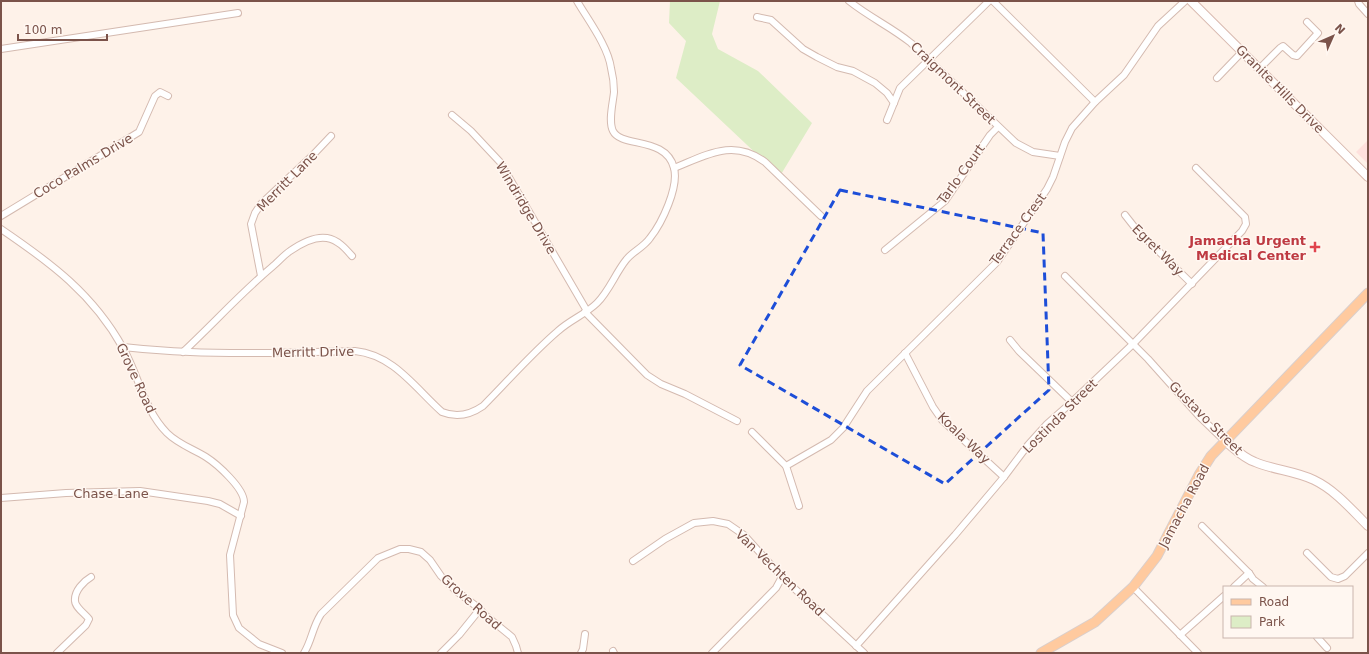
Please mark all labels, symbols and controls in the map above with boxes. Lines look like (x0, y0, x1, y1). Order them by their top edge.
scale bar (18, 16, 107, 42)
north arrow (1313, 16, 1353, 56)
text: N (1332, 21, 1348, 37)
text: 100 m (24, 23, 62, 37)
street label: Craigmont Street (908, 39, 998, 127)
street label: Granite Hills Drive (1233, 42, 1327, 136)
street label: Coco Palms Drive (31, 130, 135, 202)
street label: Tarlo Court (934, 141, 988, 208)
street label: Merritt Lane (254, 148, 320, 214)
street label: Windridge Drive (493, 159, 559, 257)
street label: Terrace Crest (986, 190, 1049, 269)
street label: Egret Way (1129, 221, 1187, 279)
place label: Jamacha Urgent Medical Center (1188, 233, 1307, 263)
marker: Jamacha Urgent Medical Center (1309, 241, 1321, 253)
street label: Grove Road (113, 341, 159, 415)
street label: Merritt Drive (272, 344, 354, 360)
street label: Lostinda Street (1020, 376, 1100, 456)
street label: Gustavo Street (1166, 378, 1246, 458)
street label: Koala Way (935, 409, 994, 467)
street label: Jamacha Road (1155, 462, 1212, 551)
street label: Chase Lane (73, 486, 149, 501)
street label: Van Vechten Road (733, 527, 827, 619)
street label: Grove Road (438, 571, 504, 633)
legend (1223, 586, 1353, 638)
text: Road (1259, 595, 1289, 609)
text: Park (1259, 615, 1285, 629)

